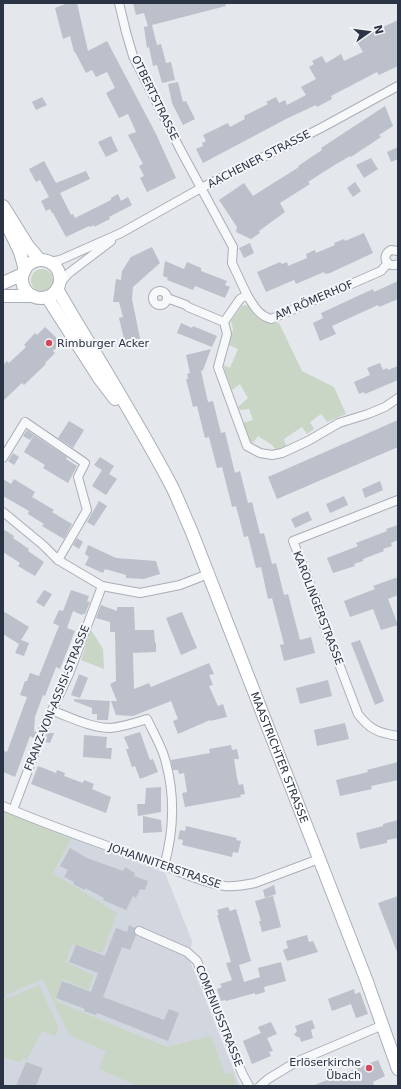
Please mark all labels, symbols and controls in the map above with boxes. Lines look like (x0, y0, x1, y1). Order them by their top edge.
north arrow (349, 12, 389, 52)
text: N (371, 24, 386, 36)
street label: OTBERTSTRASSE (129, 53, 181, 143)
street label: AACHENER STRASSE (205, 127, 313, 191)
street label: AM RÖMERHOF (273, 278, 355, 322)
place label: Rimburger Acker (57, 337, 150, 350)
marker: Rimburger Acker (44, 338, 54, 348)
street label: KAROLINGERSTRASSE (290, 549, 346, 667)
street label: FRANZ-VON-ASSISI-STRASSE (22, 623, 92, 773)
street label: MAASTRICHTER STRASSE (248, 690, 311, 825)
street label: JOHANNITERSTRASSE (106, 840, 223, 891)
street label: COMENIUSSTRASSE (193, 963, 245, 1069)
place label: Erlöserkirche Übach (289, 1056, 361, 1082)
marker: Erlöserkirche Übach (364, 1063, 374, 1073)

